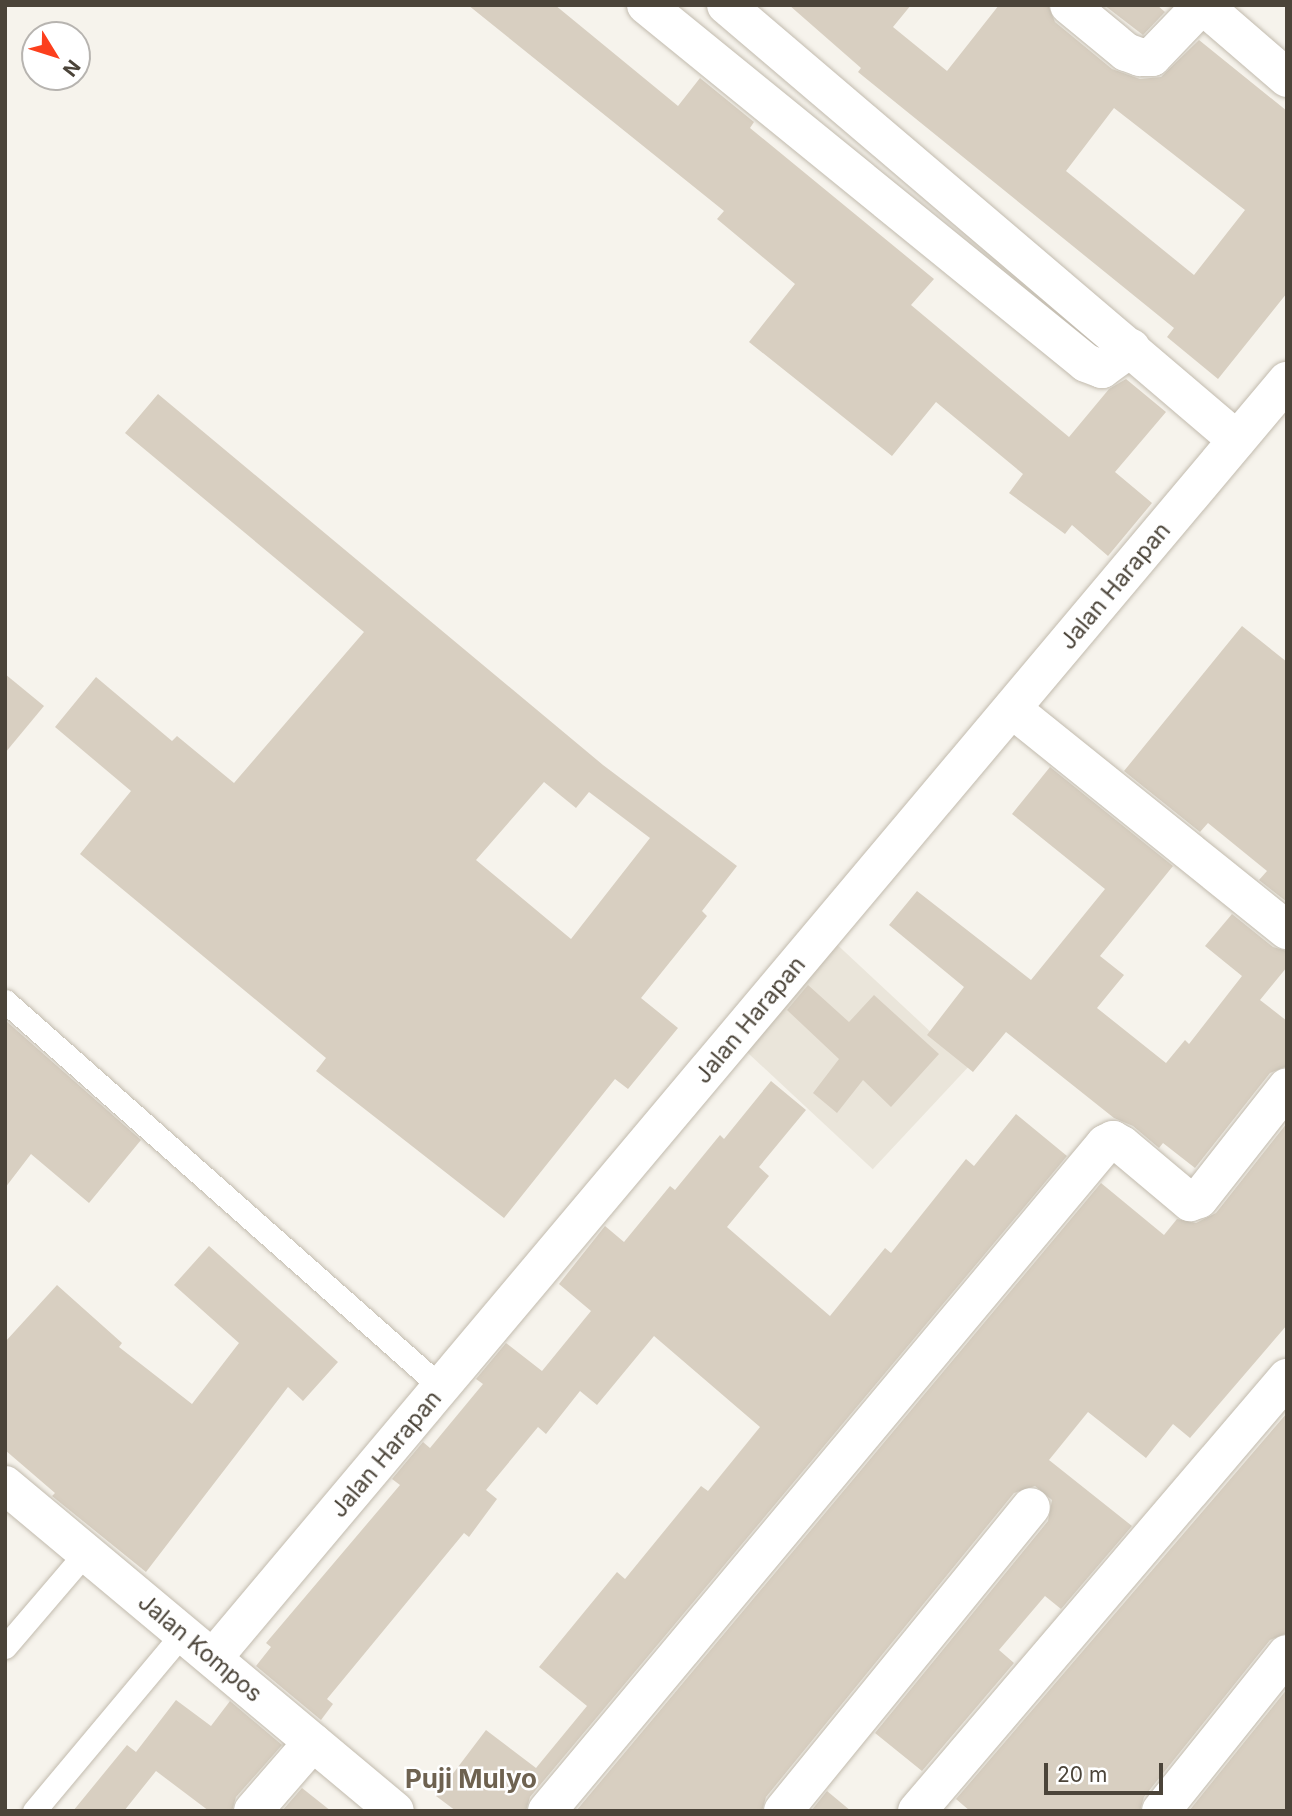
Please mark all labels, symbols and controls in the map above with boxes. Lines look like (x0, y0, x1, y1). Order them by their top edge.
north arrow (21, 21, 91, 91)
text: N (58, 55, 85, 81)
street label: Jalan Harapan (1054, 517, 1176, 655)
street label: Jalan Harapan (689, 951, 811, 1089)
street label: Jalan Harapan (325, 1385, 447, 1523)
street label: Jalan Kompos (132, 1588, 268, 1708)
scale bar (1047, 1750, 1166, 1794)
text: 20 m (1057, 1762, 1107, 1787)
district label: Puji Mulyo (405, 1763, 537, 1795)

